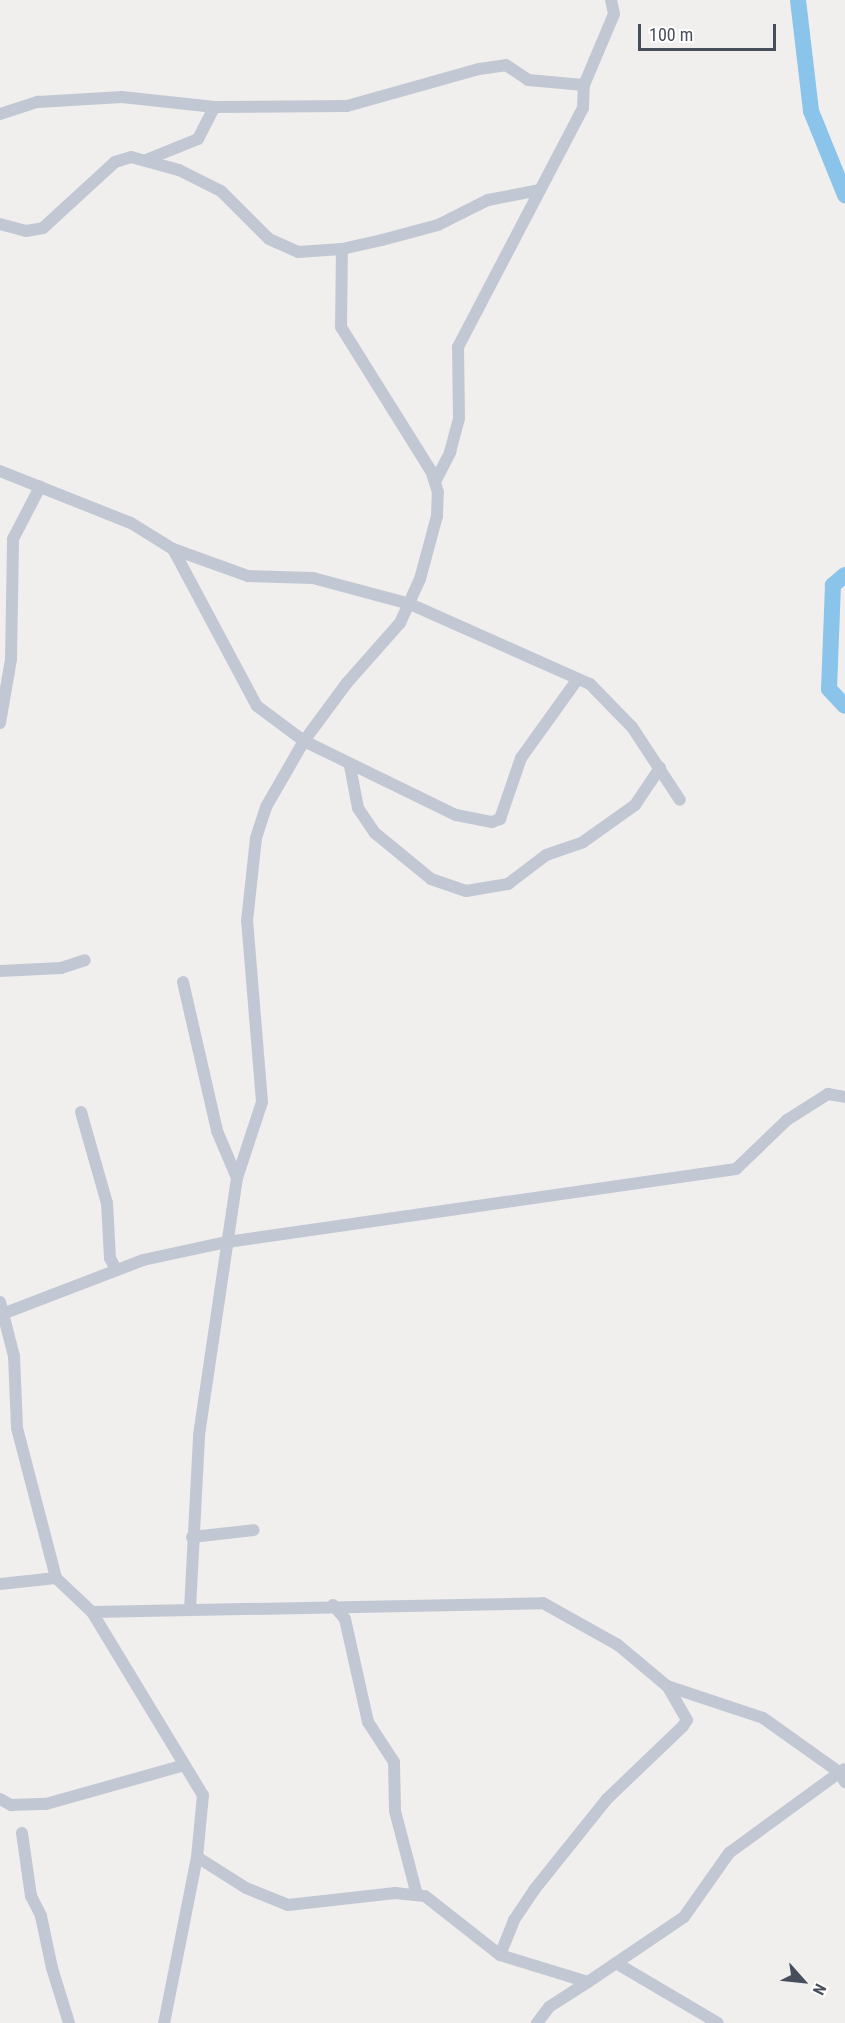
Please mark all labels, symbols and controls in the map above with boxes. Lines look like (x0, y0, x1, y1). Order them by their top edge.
scale bar (641, 12, 779, 50)
text: 100 m (649, 24, 693, 45)
north arrow (773, 1951, 833, 2011)
text: N (809, 1981, 830, 1998)

